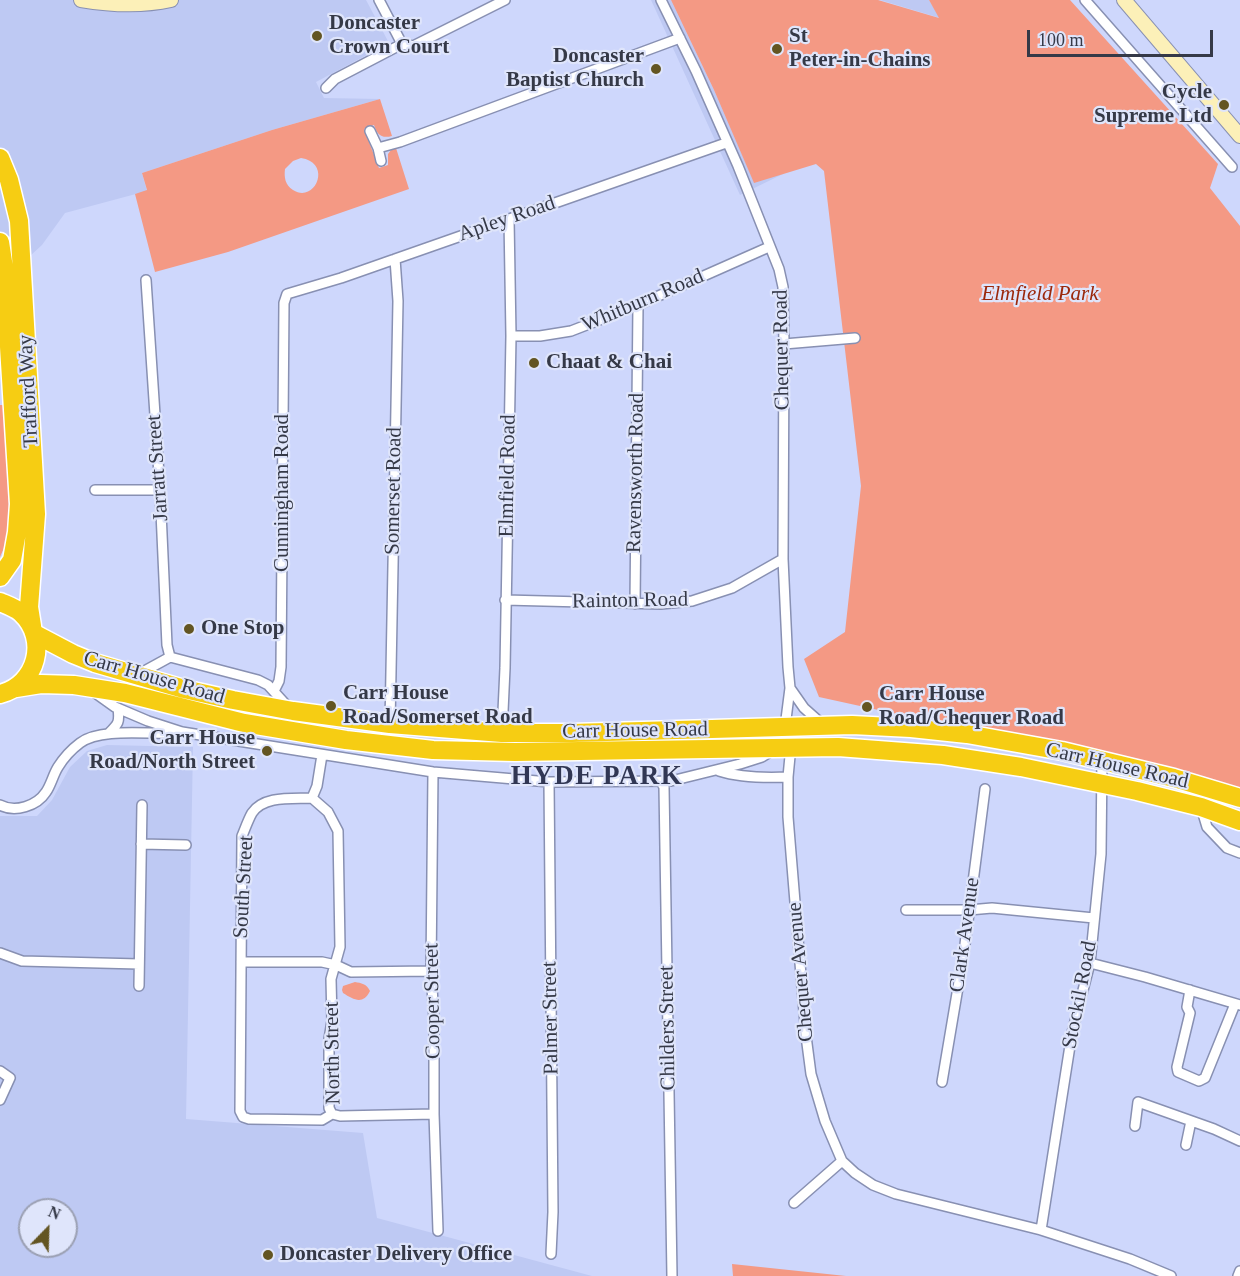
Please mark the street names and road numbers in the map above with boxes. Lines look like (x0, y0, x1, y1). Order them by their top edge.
street label: Apley Road (455, 191, 559, 247)
street label: Whitburn Road (578, 264, 708, 338)
street label: Chequer Road (768, 289, 796, 411)
street label: Trafford Way (13, 334, 45, 448)
street label: Ravensworth Road (622, 393, 650, 553)
street label: Jarratt Street (142, 414, 174, 522)
street label: Cunningham Road (269, 414, 295, 572)
street label: Elmfield Road (494, 414, 522, 538)
street label: Somerset Road (380, 427, 408, 555)
street label: Rainton Road (572, 587, 688, 615)
street label: Carr House Road (80, 646, 228, 710)
street label: Carr House Road (562, 717, 708, 745)
street label: Carr House Road (1043, 737, 1191, 795)
street label: South Street (229, 835, 259, 939)
street label: Clark Avenue (944, 876, 986, 994)
street label: Chequer Avenue (782, 901, 820, 1043)
street label: Stockil Road (1057, 939, 1103, 1051)
street label: Cooper Street (419, 943, 447, 1059)
street label: Palmer Street (537, 961, 565, 1075)
street label: Childers Street (654, 965, 682, 1091)
street label: North Street (320, 1001, 346, 1105)

